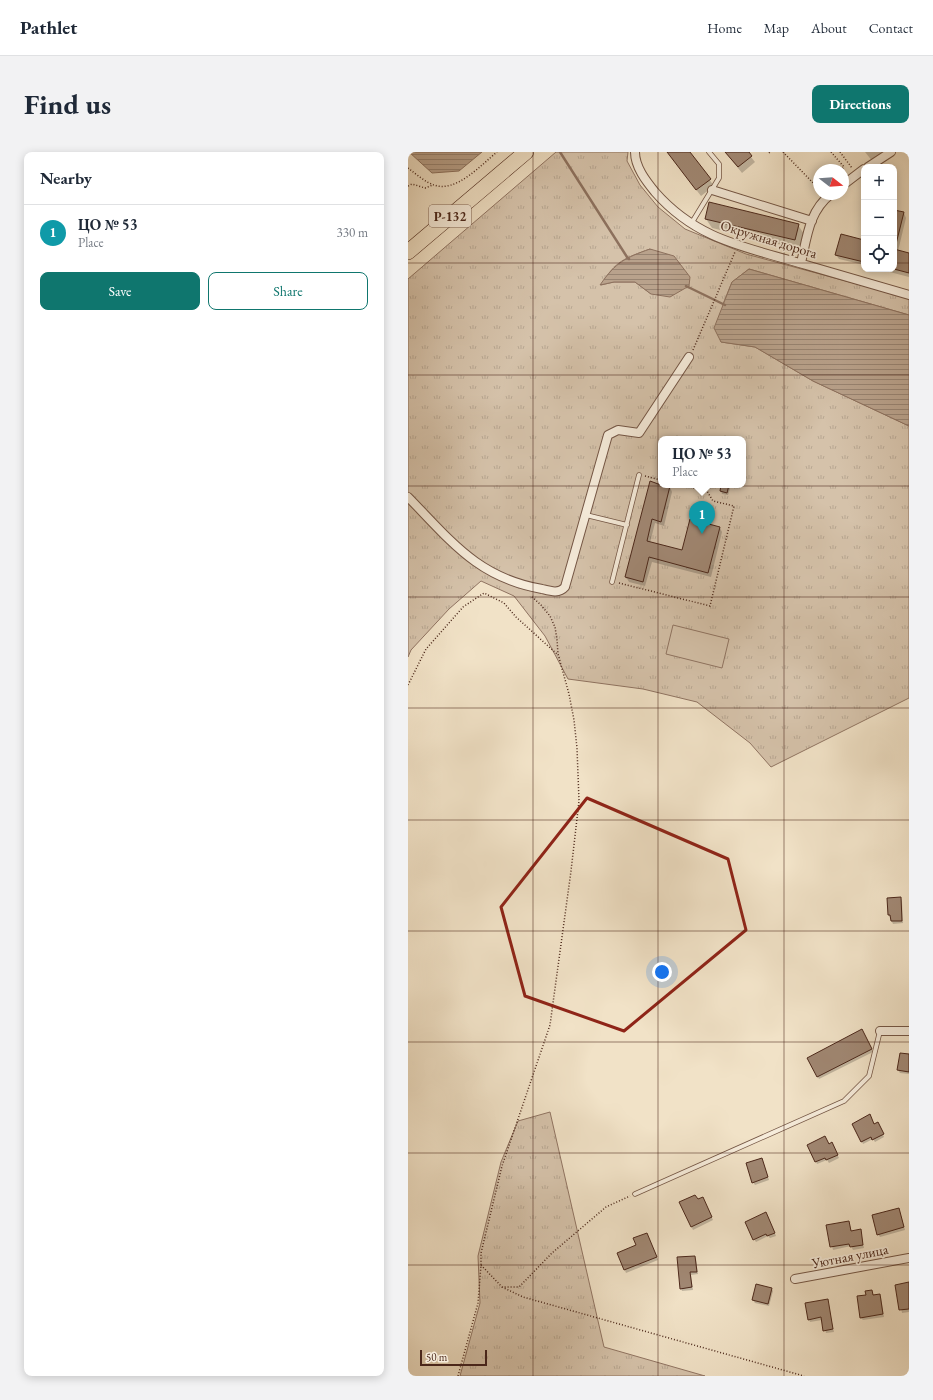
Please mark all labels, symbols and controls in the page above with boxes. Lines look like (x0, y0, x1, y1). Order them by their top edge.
text: Pathlet (20, 15, 77, 40)
text: Home (707, 19, 742, 37)
text: Map (764, 19, 789, 37)
text: About (811, 19, 847, 37)
text: Contact (869, 19, 913, 37)
button: Directions (812, 85, 909, 123)
text: Find us (24, 86, 111, 122)
north arrow (813, 164, 849, 200)
map controls (861, 164, 897, 272)
button: + (861, 164, 897, 200)
text: Nearby (40, 167, 92, 189)
button: − (861, 200, 897, 236)
road number: Р-132 (429, 205, 471, 227)
text: ЦО № 53 (78, 215, 138, 234)
street label: Окружная дорога (718, 216, 820, 262)
text: 1 (50, 224, 56, 241)
text: 330 m (337, 224, 368, 241)
text: Place (78, 234, 104, 251)
button: locate (861, 236, 897, 272)
button: Save (40, 272, 200, 310)
button: Share (208, 272, 368, 310)
popup (658, 436, 746, 488)
text: ЦО № 53 (672, 444, 732, 463)
text: Place (672, 463, 698, 480)
pin: 1 (689, 501, 715, 534)
your location (652, 962, 672, 982)
street label: Уютная улица (809, 1240, 890, 1272)
scale bar (420, 1348, 487, 1367)
text: 50 m (426, 1350, 447, 1364)

